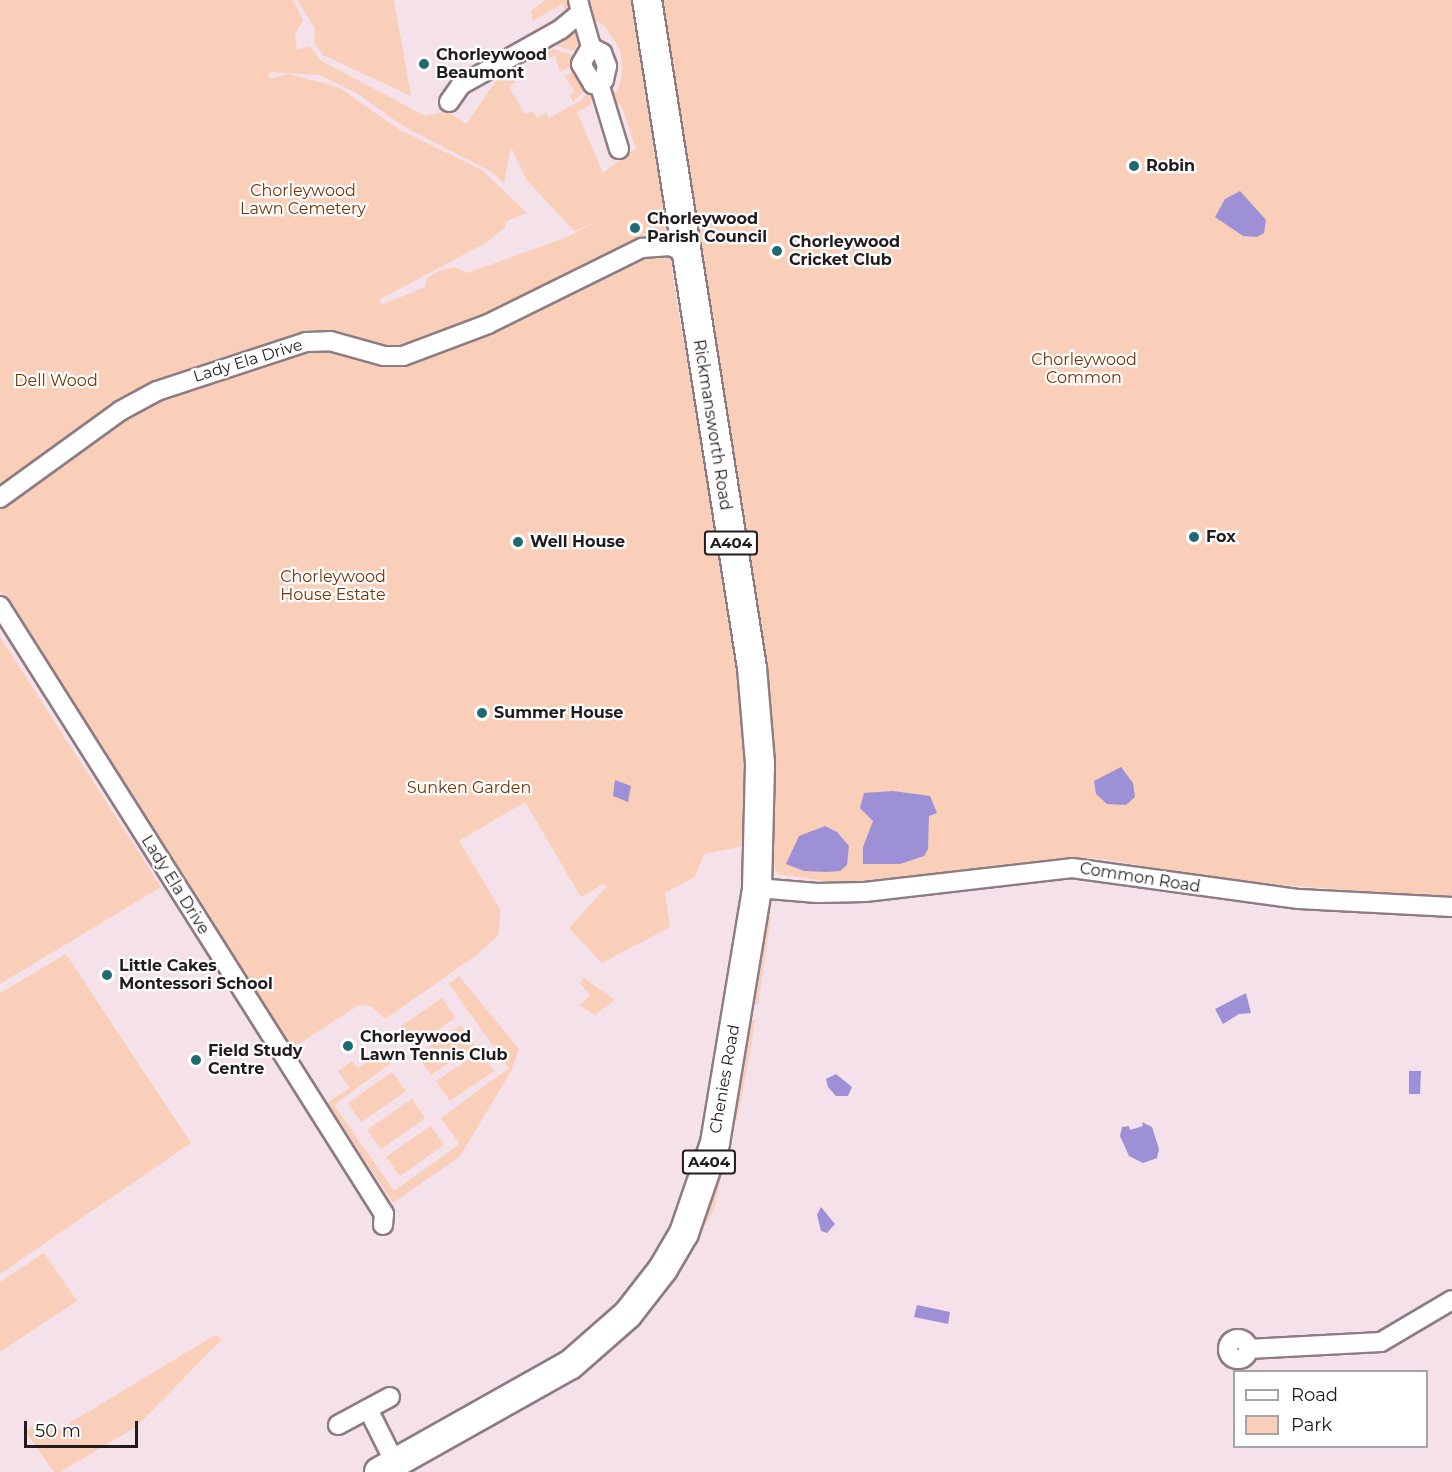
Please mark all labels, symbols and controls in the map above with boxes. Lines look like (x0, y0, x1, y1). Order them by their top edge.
place label: Chorleywood Beaumont (436, 45, 547, 83)
marker: Chorleywood Beaumont (417, 57, 431, 71)
place label: Robin (1146, 156, 1195, 176)
marker: Robin (1127, 159, 1141, 173)
park label: Chorleywood Lawn Cemetery (240, 181, 366, 219)
place label: Chorleywood Parish Council (647, 209, 767, 247)
marker: Chorleywood Parish Council (628, 221, 642, 235)
place label: Chorleywood Cricket Club (789, 232, 900, 270)
marker: Chorleywood Cricket Club (770, 244, 784, 258)
street label: Lady Ela Drive (191, 335, 305, 387)
street label: Rickmansworth Road (689, 338, 735, 512)
park label: Chorleywood Common (1031, 350, 1137, 388)
park label: Dell Wood (14, 371, 98, 391)
place label: Fox (1206, 527, 1236, 547)
marker: Fox (1187, 530, 1201, 544)
road number: A404 (702, 531, 760, 555)
place label: Well House (530, 532, 625, 552)
marker: Well House (511, 535, 525, 549)
park label: Chorleywood House Estate (280, 567, 386, 605)
place label: Summer House (494, 703, 623, 723)
marker: Summer House (475, 706, 489, 720)
park label: Sunken Garden (407, 778, 531, 798)
street label: Lady Ela Drive (137, 832, 213, 938)
street label: Common Road (1078, 859, 1202, 897)
place label: Little Cakes Montessori School (119, 956, 273, 994)
marker: Little Cakes Montessori School (100, 968, 114, 982)
street label: Chenies Road (706, 1023, 744, 1135)
place label: Chorleywood Lawn Tennis Club (360, 1027, 508, 1065)
marker: Chorleywood Lawn Tennis Club (341, 1039, 355, 1053)
place label: Field Study Centre (208, 1041, 302, 1079)
marker: Field Study Centre (189, 1053, 203, 1067)
road number: A404 (680, 1150, 738, 1174)
legend (1233, 1370, 1428, 1448)
text: Road (1291, 1384, 1338, 1406)
scale bar (27, 1409, 141, 1447)
text: Park (1291, 1414, 1332, 1436)
text: 50 m (35, 1420, 81, 1442)

